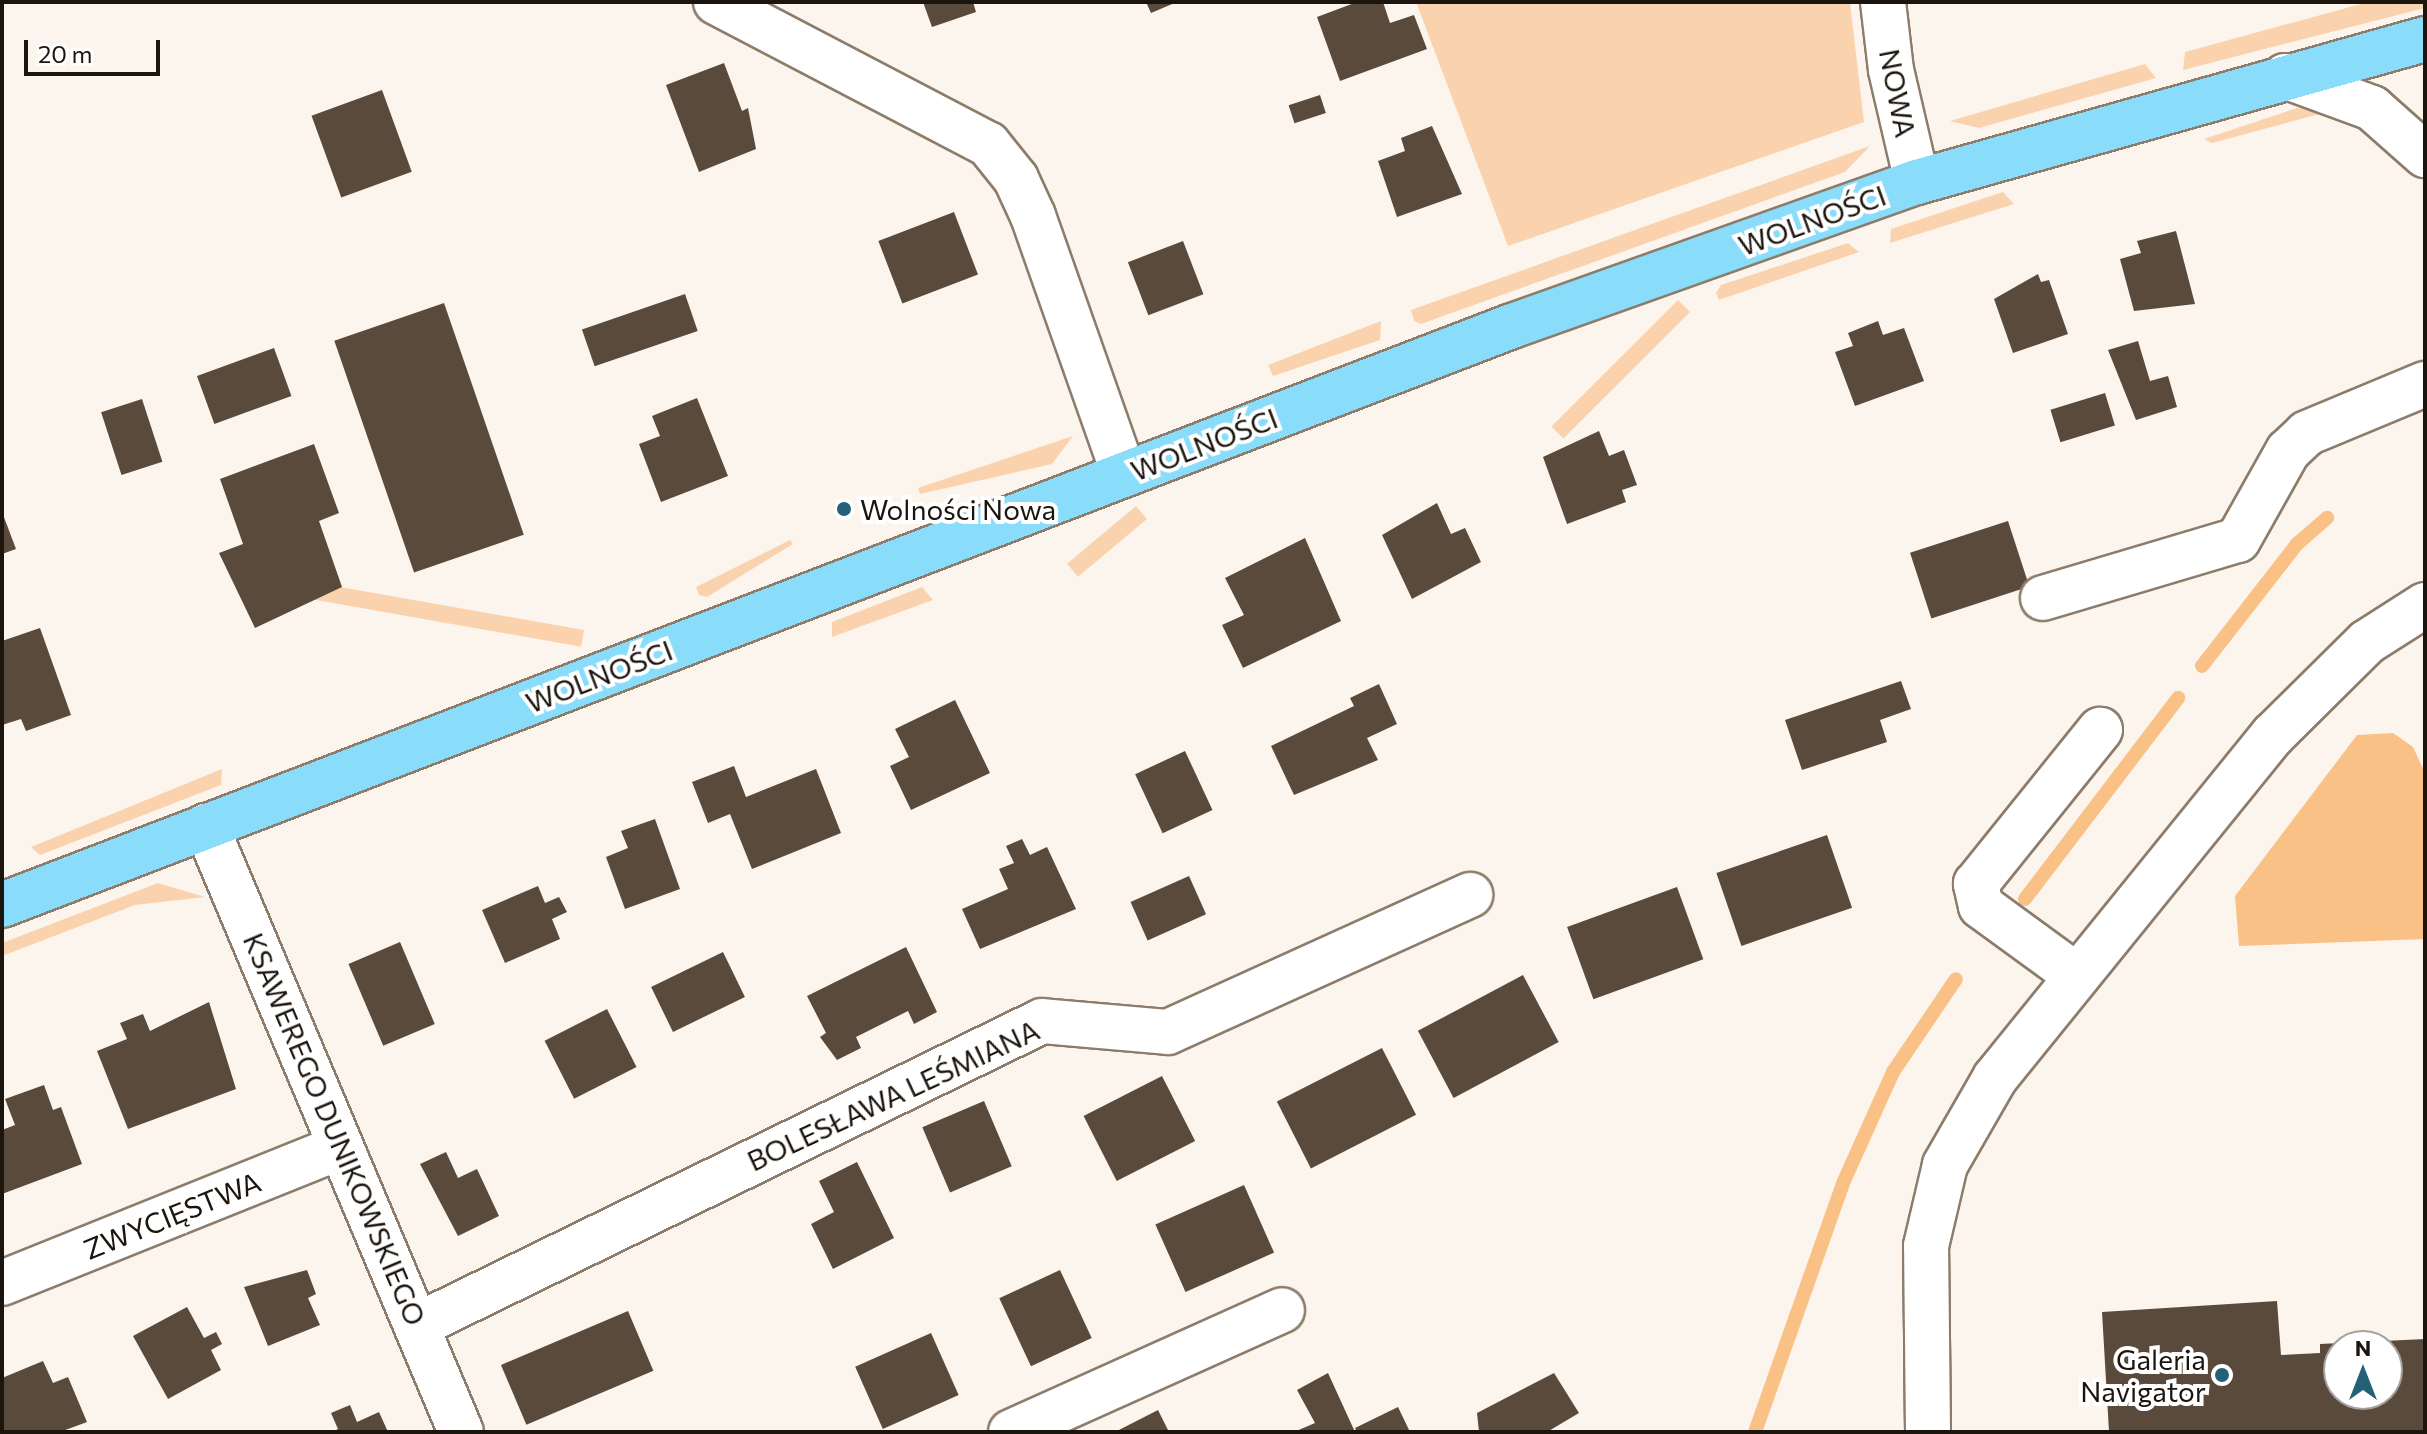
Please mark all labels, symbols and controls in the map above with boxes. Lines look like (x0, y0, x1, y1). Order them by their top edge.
scale bar (28, 24, 164, 74)
text: 20 m (38, 39, 92, 68)
street label: NOWA (1873, 46, 1923, 140)
street label: WOLNOŚCI (1734, 178, 1890, 262)
street label: WOLNOŚCI (1126, 401, 1282, 487)
place label: Wolności Nowa (860, 492, 1056, 526)
marker: Wolności Nowa (835, 500, 853, 518)
street label: WOLNOŚCI (521, 633, 677, 719)
street label: KSAWEREGO DUNIKOWSKIEGO (237, 928, 433, 1330)
street label: BOLESŁAWA LEŚMIANA (742, 1013, 1044, 1177)
street label: ZWYCIĘSTWA (79, 1164, 265, 1266)
north arrow (2323, 1330, 2403, 1410)
text: N (2355, 1334, 2371, 1361)
place label: Galeria Navigator (2080, 1342, 2206, 1408)
marker: Galeria Navigator (2213, 1366, 2231, 1384)

